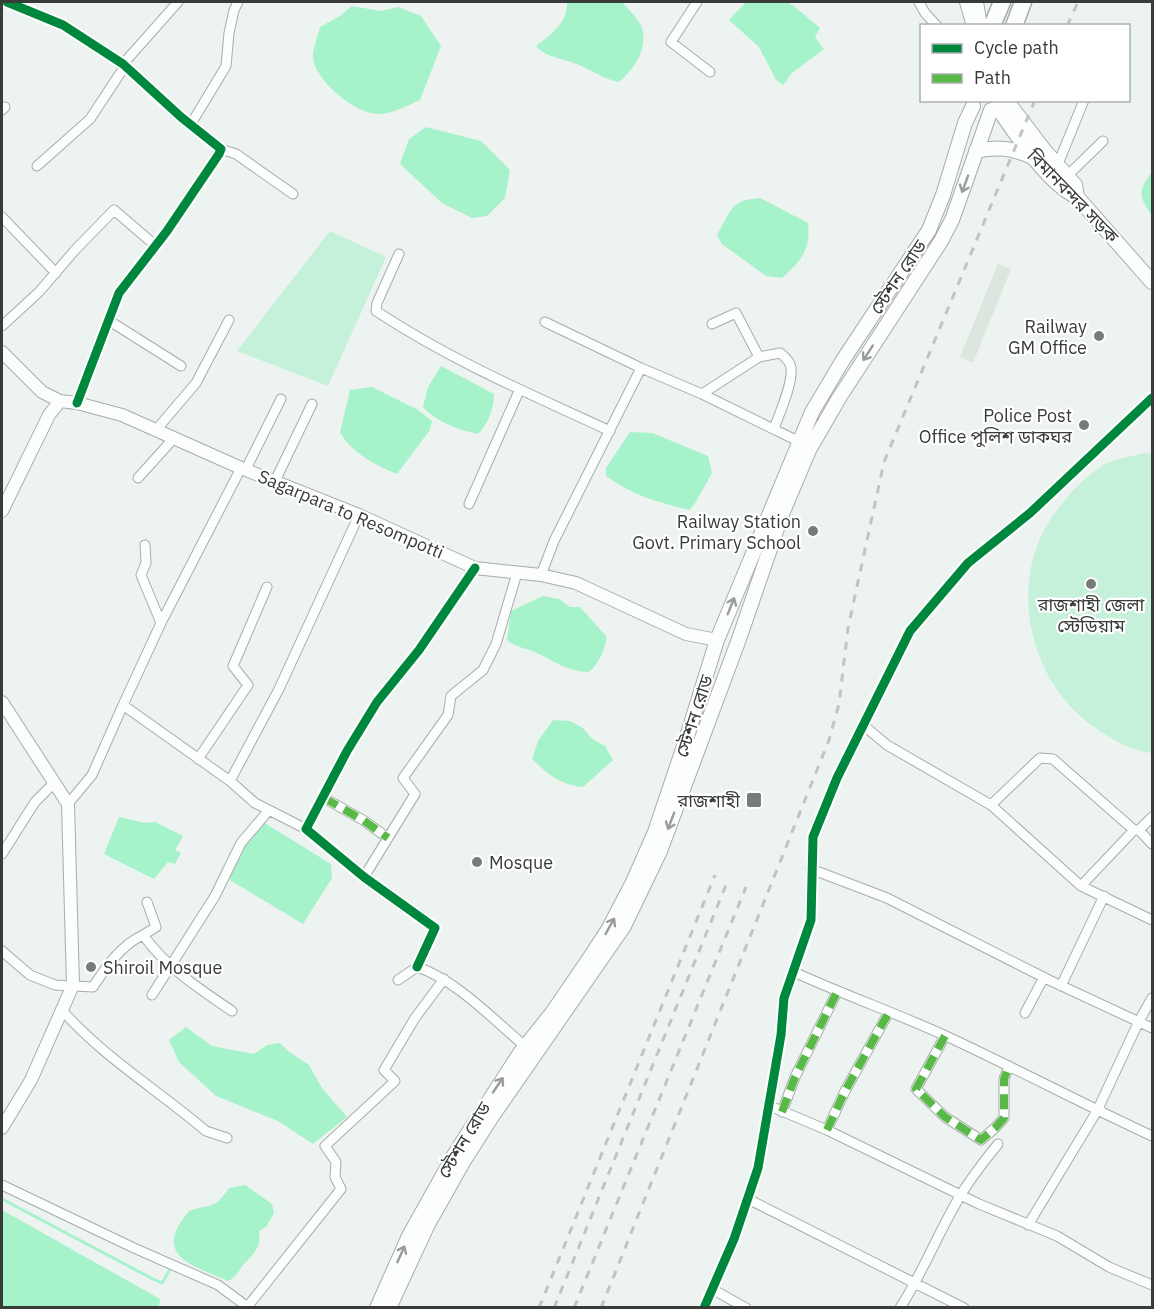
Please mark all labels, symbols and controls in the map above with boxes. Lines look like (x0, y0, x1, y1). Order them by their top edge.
legend (920, 24, 1130, 102)
text: Cycle path (974, 36, 1059, 59)
text: Path (974, 66, 1011, 89)
street label: বিমানবন্দর সড়ক (1022, 143, 1124, 248)
one-way arrow (958, 175, 969, 193)
street label: স্টেশন রোড (865, 235, 931, 319)
place label: Railway GM Office (1008, 315, 1087, 359)
marker: Railway GM Office (1092, 329, 1106, 343)
one-way arrow (862, 344, 874, 361)
place label: Police Post Office পুলিশ ডাকঘর (919, 404, 1072, 448)
marker: Police Post Office পুলিশ ডাকঘর (1077, 418, 1091, 432)
street label: Sagarpara to Resompotti (254, 464, 448, 564)
place label: Railway Station Govt. Primary School (632, 510, 801, 554)
marker: Railway Station Govt. Primary School (806, 524, 820, 538)
marker: রাজশাহী জেলা স্টেডিয়াম (1084, 577, 1098, 591)
place label: রাজশাহী জেলা স্টেডিয়াম (1037, 593, 1145, 637)
one-way arrow (726, 598, 737, 616)
street label: স্টেশন রোড (670, 672, 718, 760)
place label: রাজশাহী (677, 789, 740, 812)
marker: রাজশাহী (745, 791, 763, 809)
one-way arrow (665, 811, 676, 830)
place label: Mosque (489, 851, 553, 874)
marker: Mosque (470, 855, 484, 869)
one-way arrow (605, 917, 616, 935)
place label: Shiroil Mosque (103, 956, 223, 979)
marker: Shiroil Mosque (84, 960, 98, 974)
one-way arrow (492, 1078, 504, 1094)
street label: স্টেশন রোড (432, 1098, 496, 1182)
one-way arrow (396, 1246, 408, 1264)

